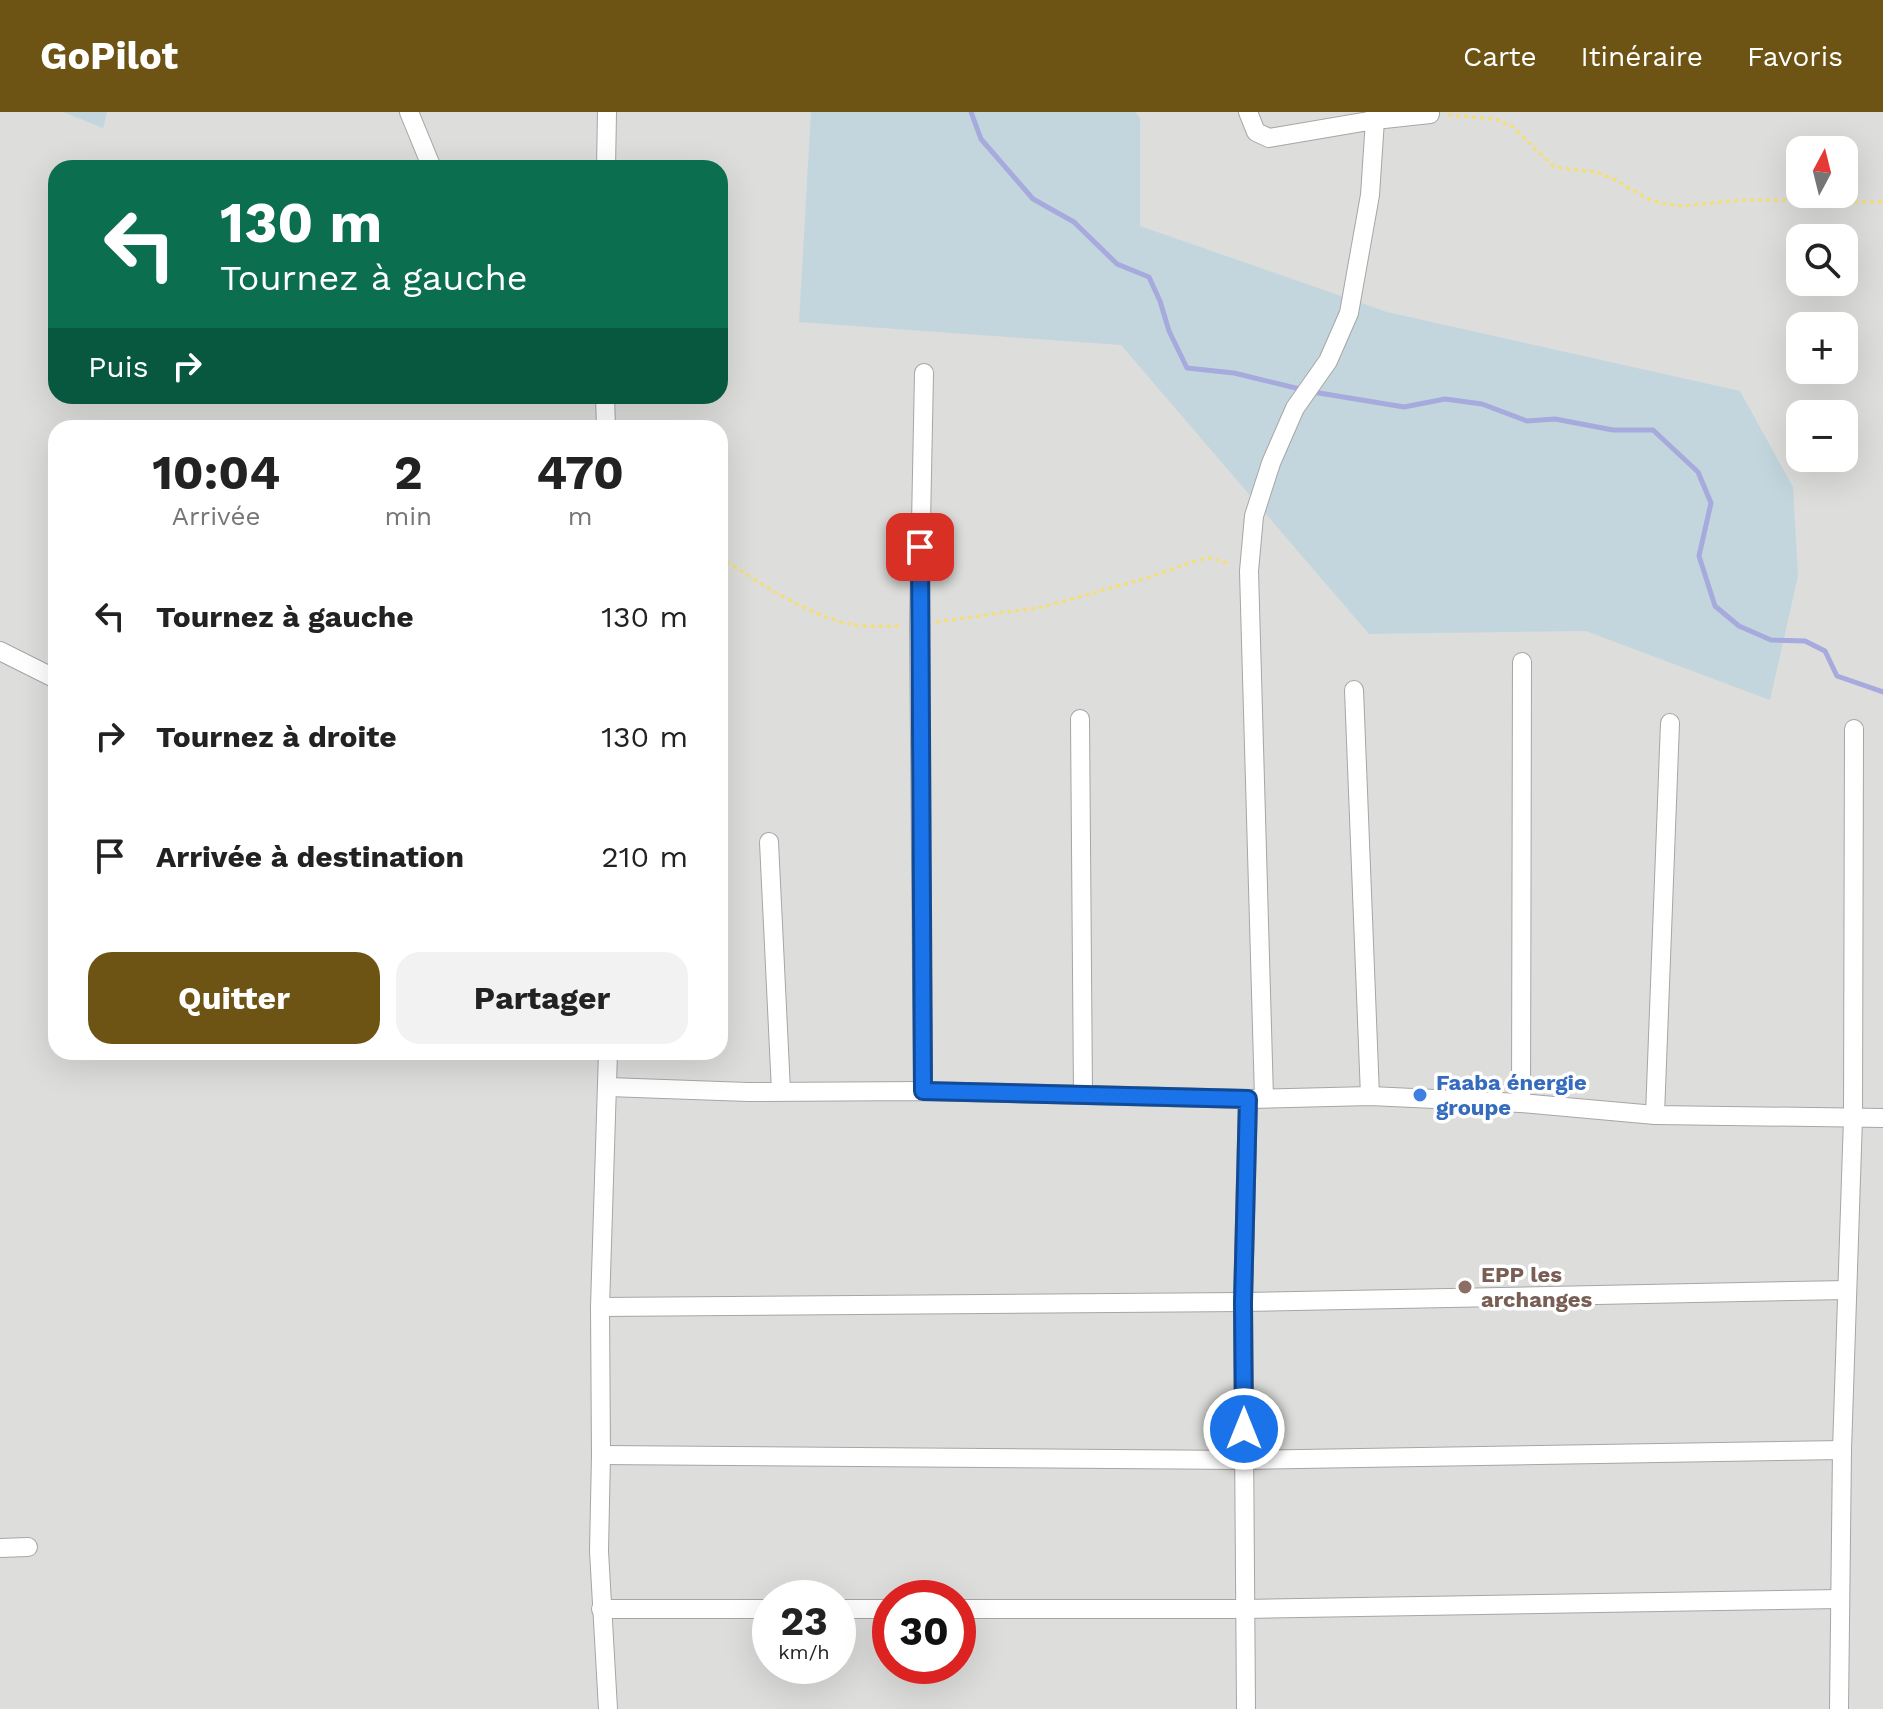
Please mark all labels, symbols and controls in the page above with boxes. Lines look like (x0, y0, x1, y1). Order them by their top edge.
text: GoPilot (40, 34, 178, 78)
text: Carte (1463, 40, 1537, 73)
text: Itinéraire (1581, 40, 1703, 73)
text: Favoris (1747, 40, 1843, 73)
north arrow (1786, 136, 1858, 208)
map controls (1786, 136, 1858, 472)
text: 130 m (220, 190, 382, 256)
icon: left (88, 192, 192, 296)
button: search (1786, 224, 1858, 296)
text: Tournez à gauche (220, 257, 528, 299)
button: + (1786, 312, 1858, 384)
icon: right (165, 344, 209, 388)
text: Puis (88, 349, 149, 384)
button: − (1786, 400, 1858, 472)
text: 10:04 (152, 444, 280, 501)
text: 2 (394, 444, 423, 501)
text: 470 (536, 444, 624, 501)
text: Arrivée (172, 501, 261, 531)
text: min (384, 501, 432, 531)
text: m (568, 501, 592, 531)
pin (886, 513, 954, 581)
icon: arrive (898, 525, 942, 569)
icon: left (88, 594, 132, 638)
text: Tournez à gauche (156, 599, 414, 634)
text: 130 m (601, 599, 688, 634)
icon: right (88, 714, 132, 758)
text: Tournez à droite (156, 719, 397, 754)
text: 130 m (601, 719, 688, 754)
icon: arrive (88, 834, 132, 878)
text: Arrivée à destination (156, 839, 464, 874)
text: 210 m (601, 839, 688, 874)
button: Quitter (88, 952, 380, 1044)
button: Partager (396, 952, 688, 1044)
place label: Faaba énergie groupe (1436, 1070, 1587, 1120)
marker: Faaba énergie groupe (1411, 1086, 1429, 1104)
place label: EPP les archanges (1481, 1262, 1593, 1312)
marker: EPP les archanges (1456, 1278, 1474, 1296)
position arrow (1202, 1387, 1286, 1471)
speed limit sign: 30 (872, 1580, 976, 1684)
text: 23 (780, 1598, 828, 1645)
text: km/h (778, 1640, 830, 1664)

